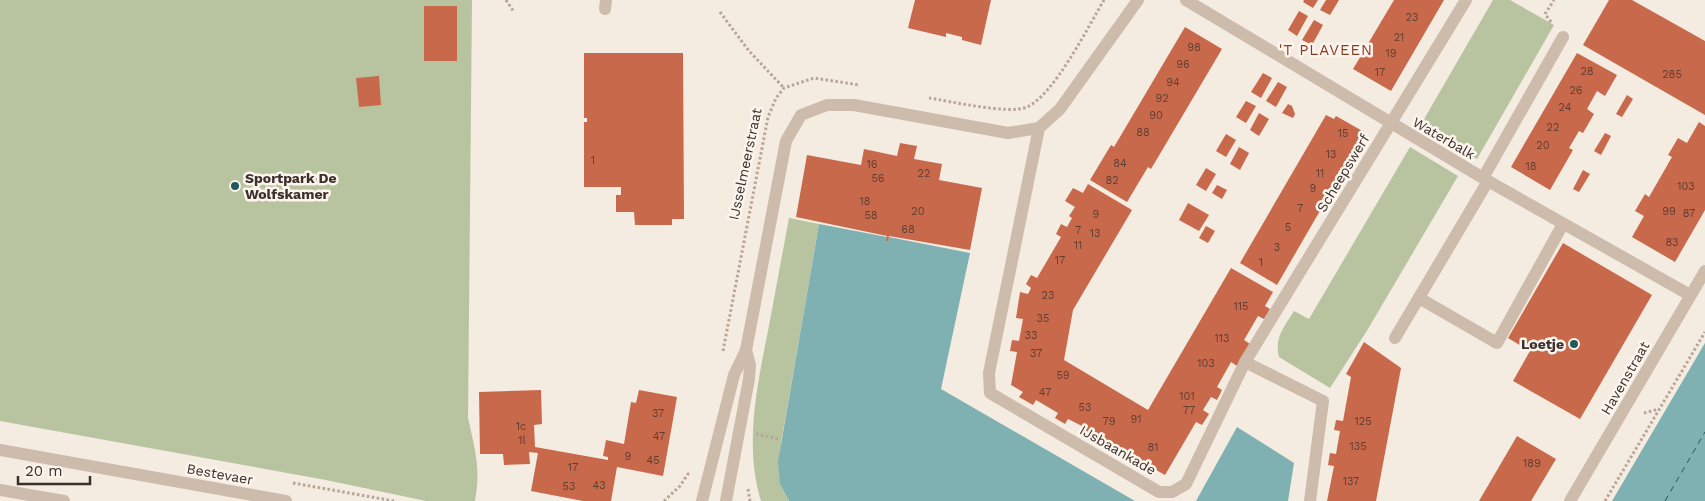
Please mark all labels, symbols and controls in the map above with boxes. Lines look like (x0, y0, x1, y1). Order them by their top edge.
house number: 23 (1406, 11, 1418, 24)
house number: 21 (1394, 31, 1404, 44)
house number: 98 (1187, 41, 1201, 54)
district label: 'T PLAVEEN (1279, 41, 1373, 59)
house number: 19 (1385, 47, 1397, 60)
house number: 96 (1176, 58, 1190, 71)
house number: 28 (1580, 65, 1594, 78)
house number: 17 (1375, 66, 1385, 79)
house number: 285 (1662, 68, 1682, 81)
house number: 94 (1166, 76, 1180, 89)
house number: 26 (1569, 84, 1583, 97)
house number: 92 (1155, 92, 1169, 105)
house number: 24 (1559, 101, 1572, 114)
street label: IJsselmeerstraat (725, 106, 765, 222)
house number: 90 (1149, 109, 1163, 122)
street label: Waterbalk (1410, 114, 1478, 162)
house number: 22 (1547, 121, 1559, 134)
house number: 88 (1136, 126, 1150, 139)
house number: 15 (1338, 127, 1348, 140)
street label: Scheepswerf (1313, 131, 1373, 215)
house number: 20 (1536, 139, 1550, 152)
house number: 13 (1326, 148, 1336, 161)
house number: 1 (591, 154, 595, 167)
house number: 84 (1113, 157, 1127, 170)
house number: 16 (867, 158, 878, 171)
house number: 18 (1525, 160, 1537, 173)
house number: 22 (918, 167, 930, 180)
house number: 11 (1316, 167, 1324, 180)
place label: Sportpark De Wolfskamer (245, 170, 337, 202)
house number: 56 (871, 172, 885, 185)
house number: 82 (1105, 174, 1119, 187)
marker: Sportpark De Wolfskamer (229, 180, 241, 192)
house number: 103 (1677, 180, 1695, 193)
house number: 9 (1310, 182, 1317, 195)
house number: 18 (859, 195, 871, 208)
house number: 7 (1297, 202, 1303, 215)
house number: 20 (911, 205, 925, 218)
house number: 99 (1662, 205, 1676, 218)
house number: 87 (1683, 207, 1695, 220)
house number: 9 (1093, 208, 1100, 221)
house number: 58 (864, 209, 878, 222)
house number: 5 (1285, 221, 1291, 234)
house number: 68 (901, 223, 915, 236)
house number: 7 (1075, 224, 1081, 237)
house number: 13 (1090, 227, 1100, 240)
house number: 83 (1666, 236, 1678, 249)
house number: 11 (1074, 239, 1082, 252)
house number: 3 (1274, 241, 1280, 254)
house number: 17 (1055, 254, 1065, 267)
house number: 1 (1259, 256, 1263, 269)
house number: 23 (1042, 289, 1054, 302)
house number: 115 (1234, 300, 1248, 313)
house number: 35 (1037, 312, 1049, 325)
house number: 33 (1025, 329, 1037, 342)
house number: 113 (1215, 332, 1230, 345)
place label: Loetje (1521, 336, 1564, 352)
marker: Loetje (1568, 338, 1580, 350)
street label: Havenstraat (1598, 338, 1653, 418)
house number: 37 (1030, 347, 1042, 360)
house number: 103 (1197, 357, 1215, 370)
house number: 59 (1056, 369, 1070, 382)
house number: 47 (1039, 386, 1051, 399)
house number: 101 (1179, 390, 1195, 403)
house number: 53 (1079, 401, 1091, 414)
house number: 77 (1183, 404, 1195, 417)
house number: 37 (652, 407, 664, 420)
house number: 91 (1130, 413, 1142, 426)
house number: 79 (1103, 415, 1116, 428)
house number: 125 (1354, 415, 1372, 428)
house number: 1c (516, 420, 526, 433)
street label: IJsbaankade (1077, 422, 1159, 478)
house number: 47 (653, 430, 665, 443)
house number: 1l (518, 434, 526, 447)
house number: 135 (1349, 440, 1367, 453)
house number: 81 (1147, 441, 1159, 454)
house number: 9 (625, 450, 632, 463)
scale bar (18, 454, 90, 486)
house number: 45 (646, 454, 660, 467)
house number: 189 (1523, 457, 1541, 470)
street label: Bestevaer (186, 460, 255, 488)
house number: 17 (568, 461, 578, 474)
text: 20 m (25, 462, 63, 480)
house number: 137 (1343, 475, 1359, 488)
house number: 43 (592, 479, 606, 492)
house number: 53 (563, 480, 575, 493)

